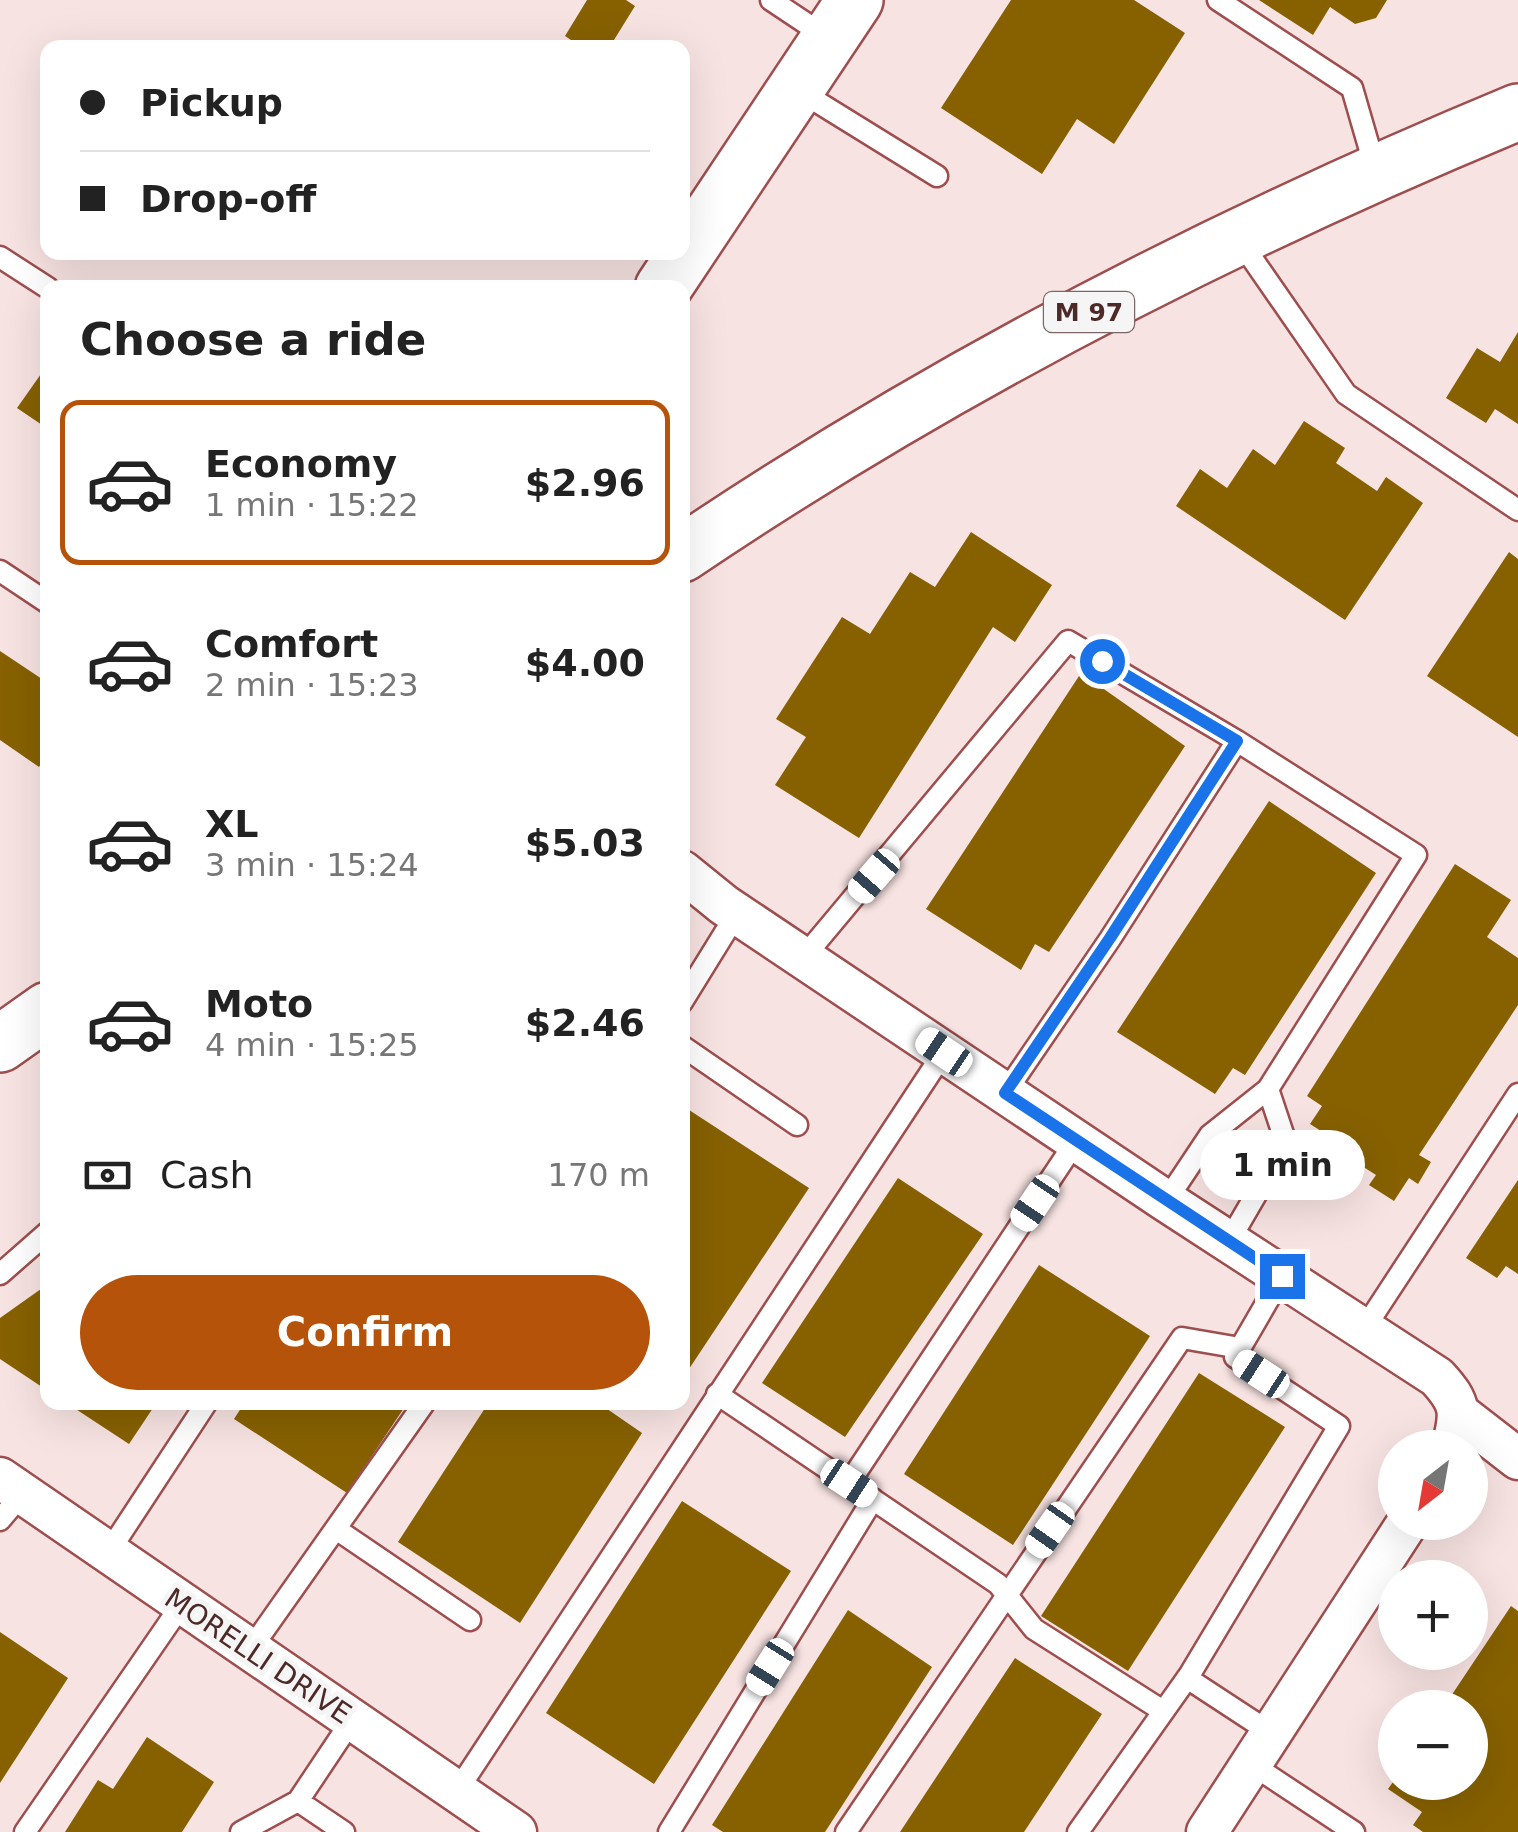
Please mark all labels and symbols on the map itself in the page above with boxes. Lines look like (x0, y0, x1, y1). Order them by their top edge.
road number: M 97 (1044, 292, 1134, 332)
route start (1080, 639, 1125, 684)
car (843, 844, 905, 908)
car (911, 1023, 977, 1081)
callout: 1 min (1200, 1131, 1364, 1201)
car (1006, 1170, 1064, 1236)
route end (1260, 1254, 1305, 1299)
car (1228, 1345, 1294, 1403)
north arrow (1378, 1430, 1488, 1540)
car (816, 1454, 882, 1512)
car (1021, 1497, 1079, 1563)
street label: MORELLI DRIVE (158, 1581, 358, 1731)
car (741, 1634, 799, 1700)

